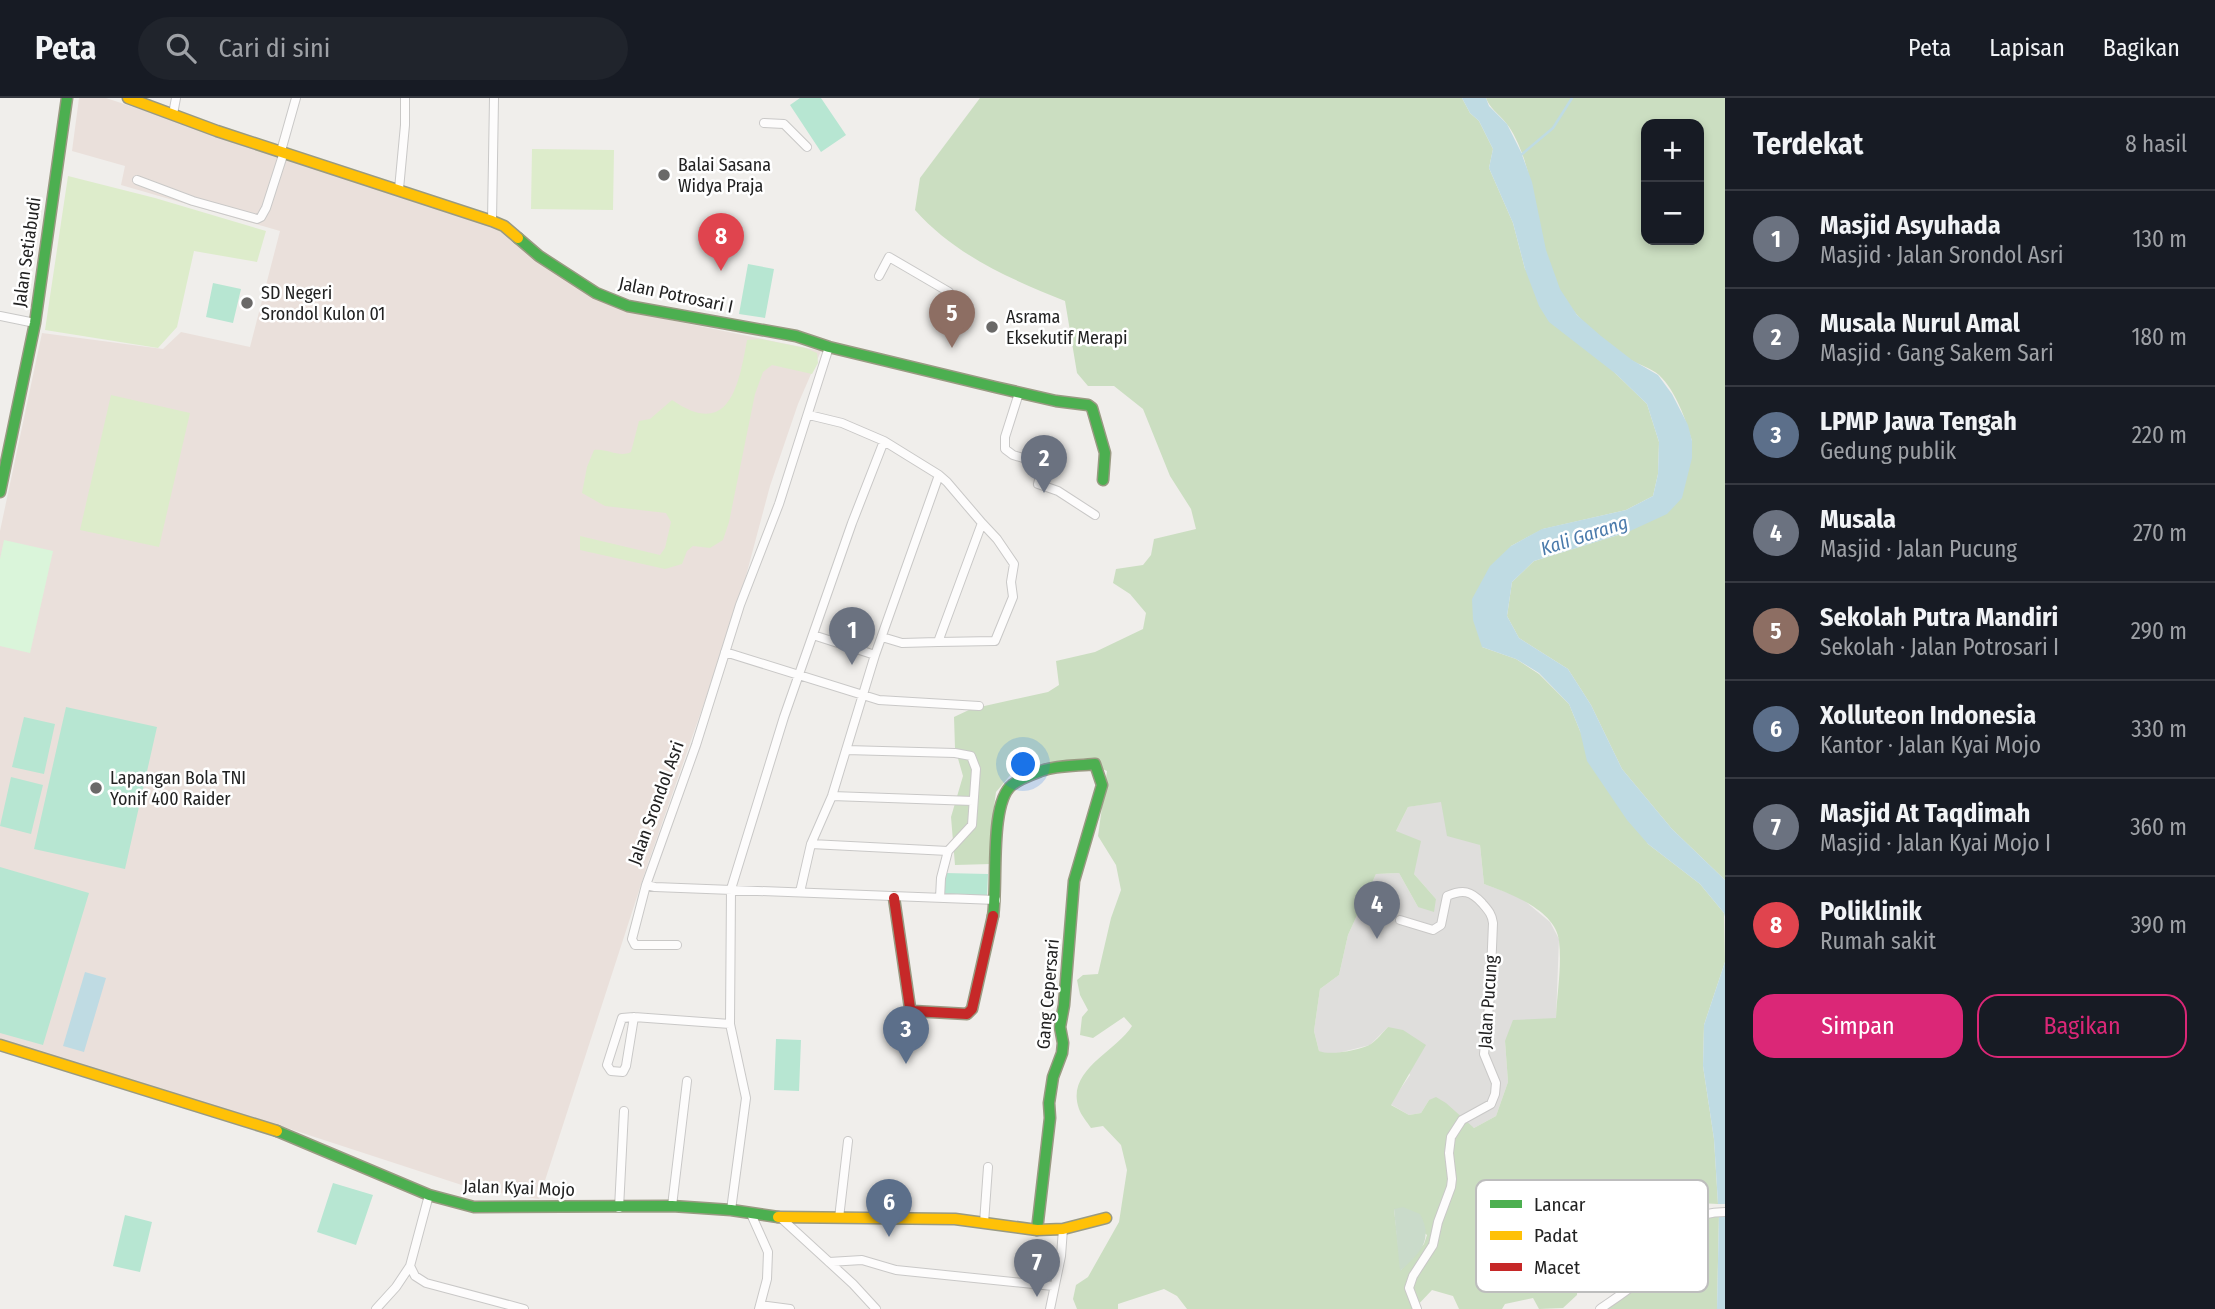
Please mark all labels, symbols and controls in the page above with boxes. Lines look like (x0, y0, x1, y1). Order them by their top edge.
search box (138, 17, 628, 80)
text: Peta (35, 28, 96, 68)
icon: search (162, 29, 200, 67)
text: Cari di sini (218, 33, 330, 64)
text: Peta (1908, 34, 1951, 62)
text: Lapisan (1989, 34, 2065, 62)
text: Bagikan (2103, 34, 2180, 62)
map controls (1641, 119, 1704, 245)
button: + (1641, 119, 1704, 182)
text: Terdekat (1753, 126, 1863, 162)
text: 8 hasil (2125, 130, 2187, 158)
place label: Balai Sasana Widya Praja (678, 154, 771, 197)
marker: Balai Sasana Widya Praja (656, 167, 672, 183)
button: − (1641, 182, 1704, 245)
street label: Jalan Setiabudi (8, 196, 46, 308)
text: Masjid Asyuhada (1820, 210, 2001, 241)
pin: 8 (698, 213, 744, 271)
text: 1 (1771, 225, 1781, 253)
text: 130 m (2133, 225, 2187, 253)
text: Masjid · Jalan Srondol Asri (1820, 241, 2064, 269)
street label: Jalan Potrosari I (617, 272, 735, 318)
place label: SD Negeri Srondol Kulon 01 (261, 282, 385, 325)
pin: 5 (929, 290, 975, 348)
marker: SD Negeri Srondol Kulon 01 (239, 295, 255, 311)
place label: Asrama Eksekutif Merapi (1006, 306, 1128, 349)
text: Musala Nurul Amal (1820, 308, 2020, 339)
marker: Asrama Eksekutif Merapi (984, 319, 1000, 335)
text: 2 (1771, 323, 1781, 351)
text: 180 m (2131, 323, 2187, 351)
text: Masjid · Gang Sakem Sari (1820, 339, 2054, 367)
text: LPMP Jawa Tengah (1820, 406, 2017, 437)
text: 3 (1771, 421, 1781, 449)
text: 220 m (2132, 421, 2187, 449)
pin: 2 (1021, 435, 1067, 493)
text: Gedung publik (1820, 437, 1956, 465)
text: Musala (1820, 504, 1896, 535)
water label: Kali Garang (1538, 511, 1631, 560)
text: 4 (1770, 519, 1782, 547)
text: 270 m (2133, 519, 2187, 547)
text: Masjid · Jalan Pucung (1820, 535, 2017, 563)
text: Sekolah Putra Mandiri (1820, 602, 2058, 633)
pin: 1 (829, 607, 875, 665)
text: 5 (1770, 617, 1782, 645)
text: 290 m (2131, 617, 2187, 645)
text: Sekolah · Jalan Potrosari I (1820, 633, 2059, 661)
text: Xolluteon Indonesia (1820, 700, 2036, 731)
text: 6 (1770, 715, 1782, 743)
text: 330 m (2131, 715, 2187, 743)
text: Kantor · Jalan Kyai Mojo (1820, 731, 2041, 759)
street label: Jalan Srondol Asri (623, 738, 689, 868)
your location (1006, 747, 1040, 781)
place label: Lapangan Bola TNI Yonif 400 Raider (110, 767, 246, 810)
marker: Lapangan Bola TNI Yonif 400 Raider (88, 780, 104, 796)
text: Masjid At Taqdimah (1820, 798, 2030, 829)
text: 7 (1771, 813, 1781, 841)
text: 360 m (2130, 813, 2187, 841)
text: Masjid · Jalan Kyai Mojo I (1820, 829, 2051, 857)
pin: 4 (1354, 881, 1400, 939)
text: Poliklinik (1820, 896, 1922, 927)
text: 8 (1770, 911, 1782, 939)
text: 390 m (2131, 911, 2187, 939)
text: Rumah sakit (1820, 927, 1936, 955)
street label: Gang Cepersari (1032, 938, 1064, 1050)
street label: Jalan Pucung (1474, 954, 1502, 1050)
button: Simpan (1753, 994, 1963, 1058)
button: Bagikan (1977, 994, 2187, 1058)
pin: 3 (883, 1006, 929, 1064)
street label: Jalan Kyai Mojo (463, 1175, 575, 1201)
pin: 6 (866, 1179, 912, 1237)
legend (1476, 1180, 1708, 1292)
text: Lancar (1534, 1193, 1586, 1216)
text: Padat (1534, 1224, 1579, 1247)
pin: 7 (1014, 1239, 1060, 1297)
text: Macet (1534, 1256, 1581, 1279)

